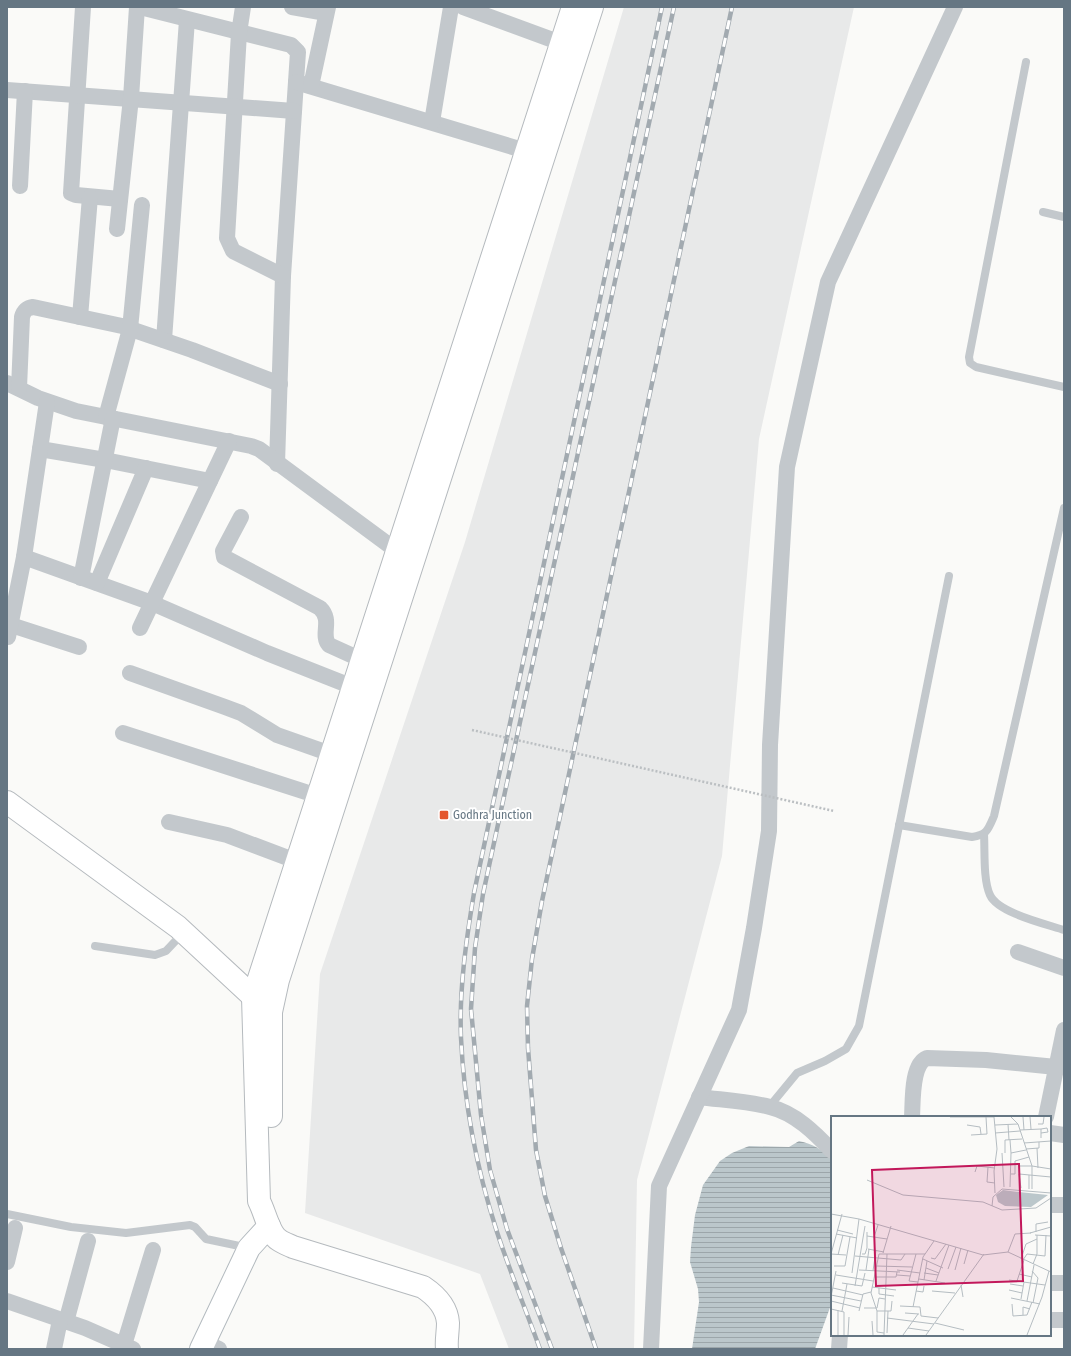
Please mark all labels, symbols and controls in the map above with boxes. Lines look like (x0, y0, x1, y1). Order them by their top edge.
place label: Godhra Junction (453, 808, 532, 822)
marker: Godhra Junction (438, 809, 450, 821)
inset map (831, 1116, 1051, 1336)

